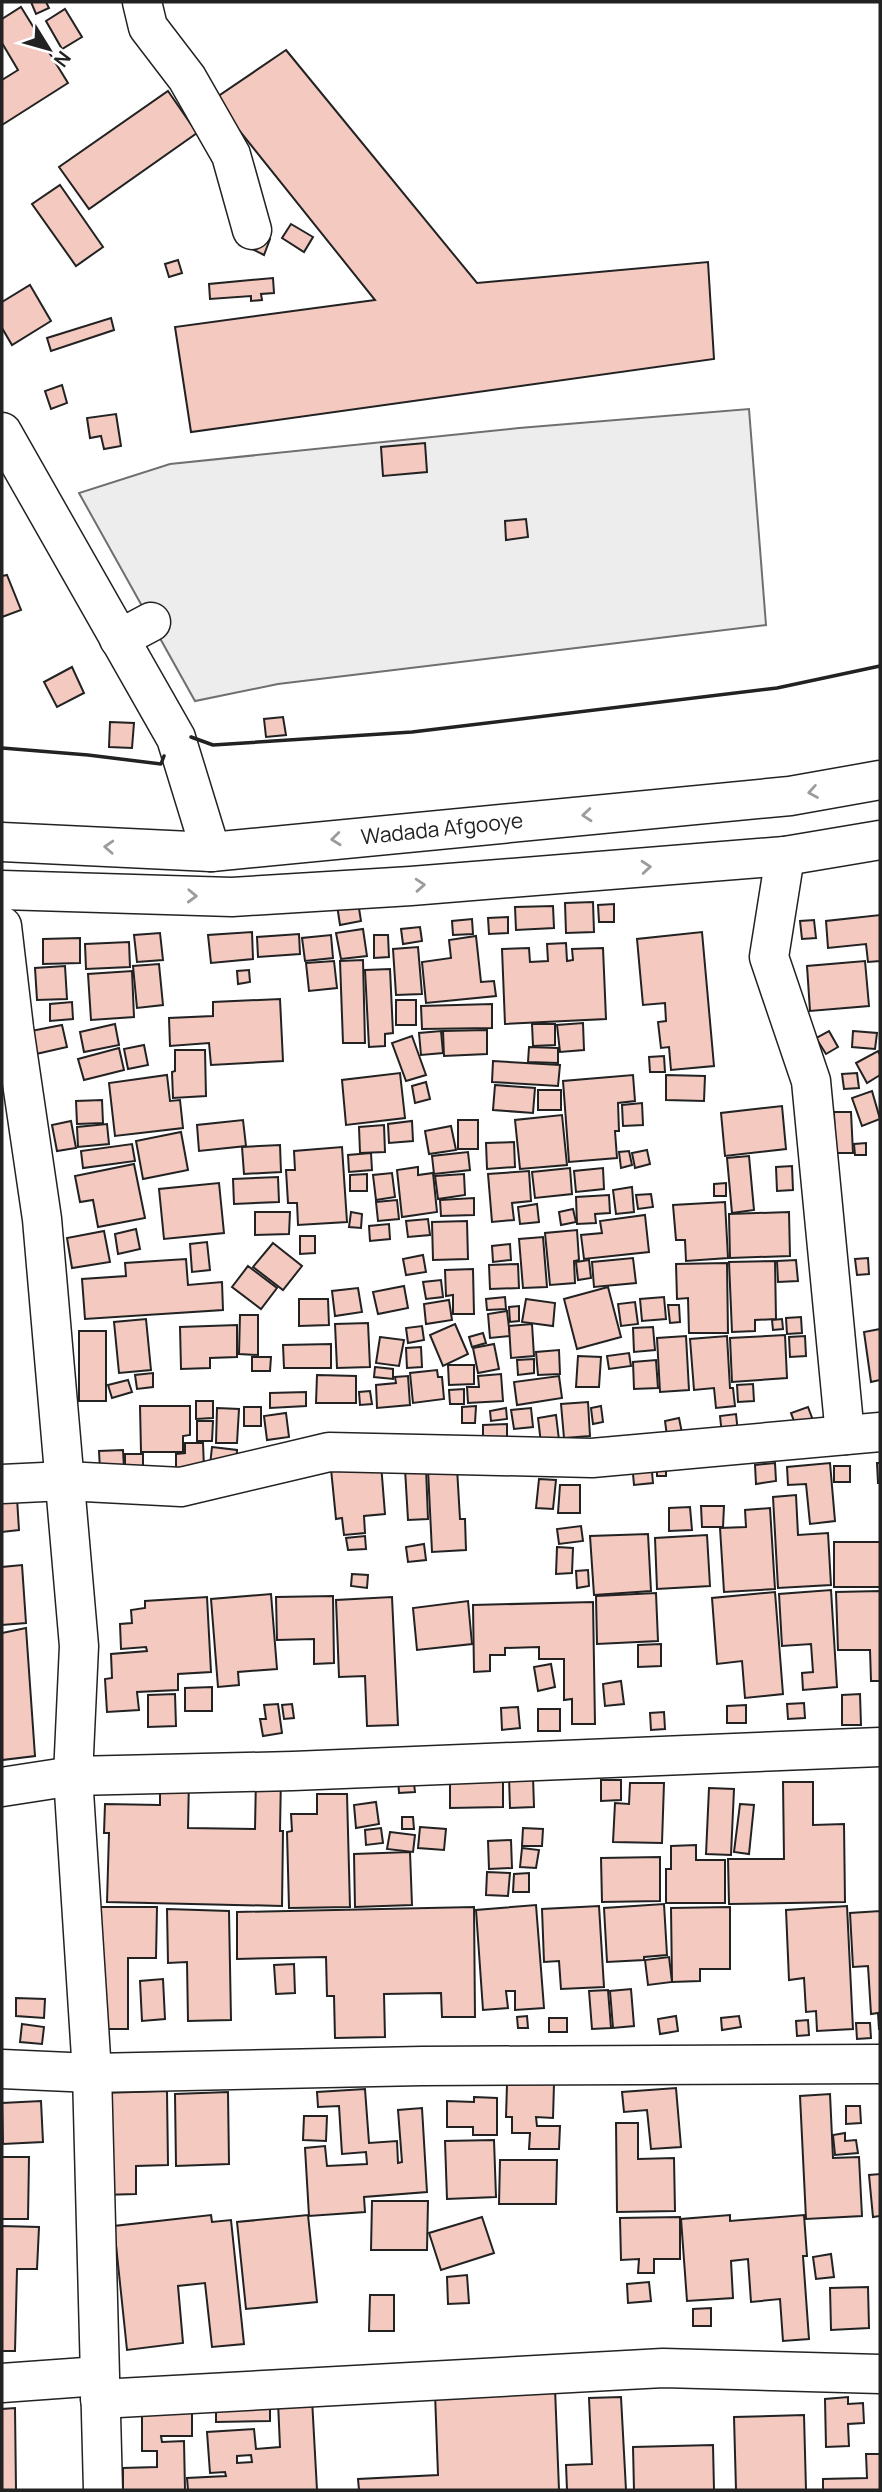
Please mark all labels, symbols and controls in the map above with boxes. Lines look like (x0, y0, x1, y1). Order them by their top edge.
north arrow (14, 14, 84, 84)
text: N (48, 46, 77, 73)
one-way arrow (807, 783, 819, 798)
street label: Wadada Afgooye (359, 806, 524, 850)
one-way arrow (581, 807, 592, 822)
one-way arrow (330, 832, 342, 847)
one-way arrow (104, 840, 115, 855)
one-way arrow (641, 860, 652, 875)
one-way arrow (414, 878, 425, 893)
one-way arrow (188, 888, 198, 904)

